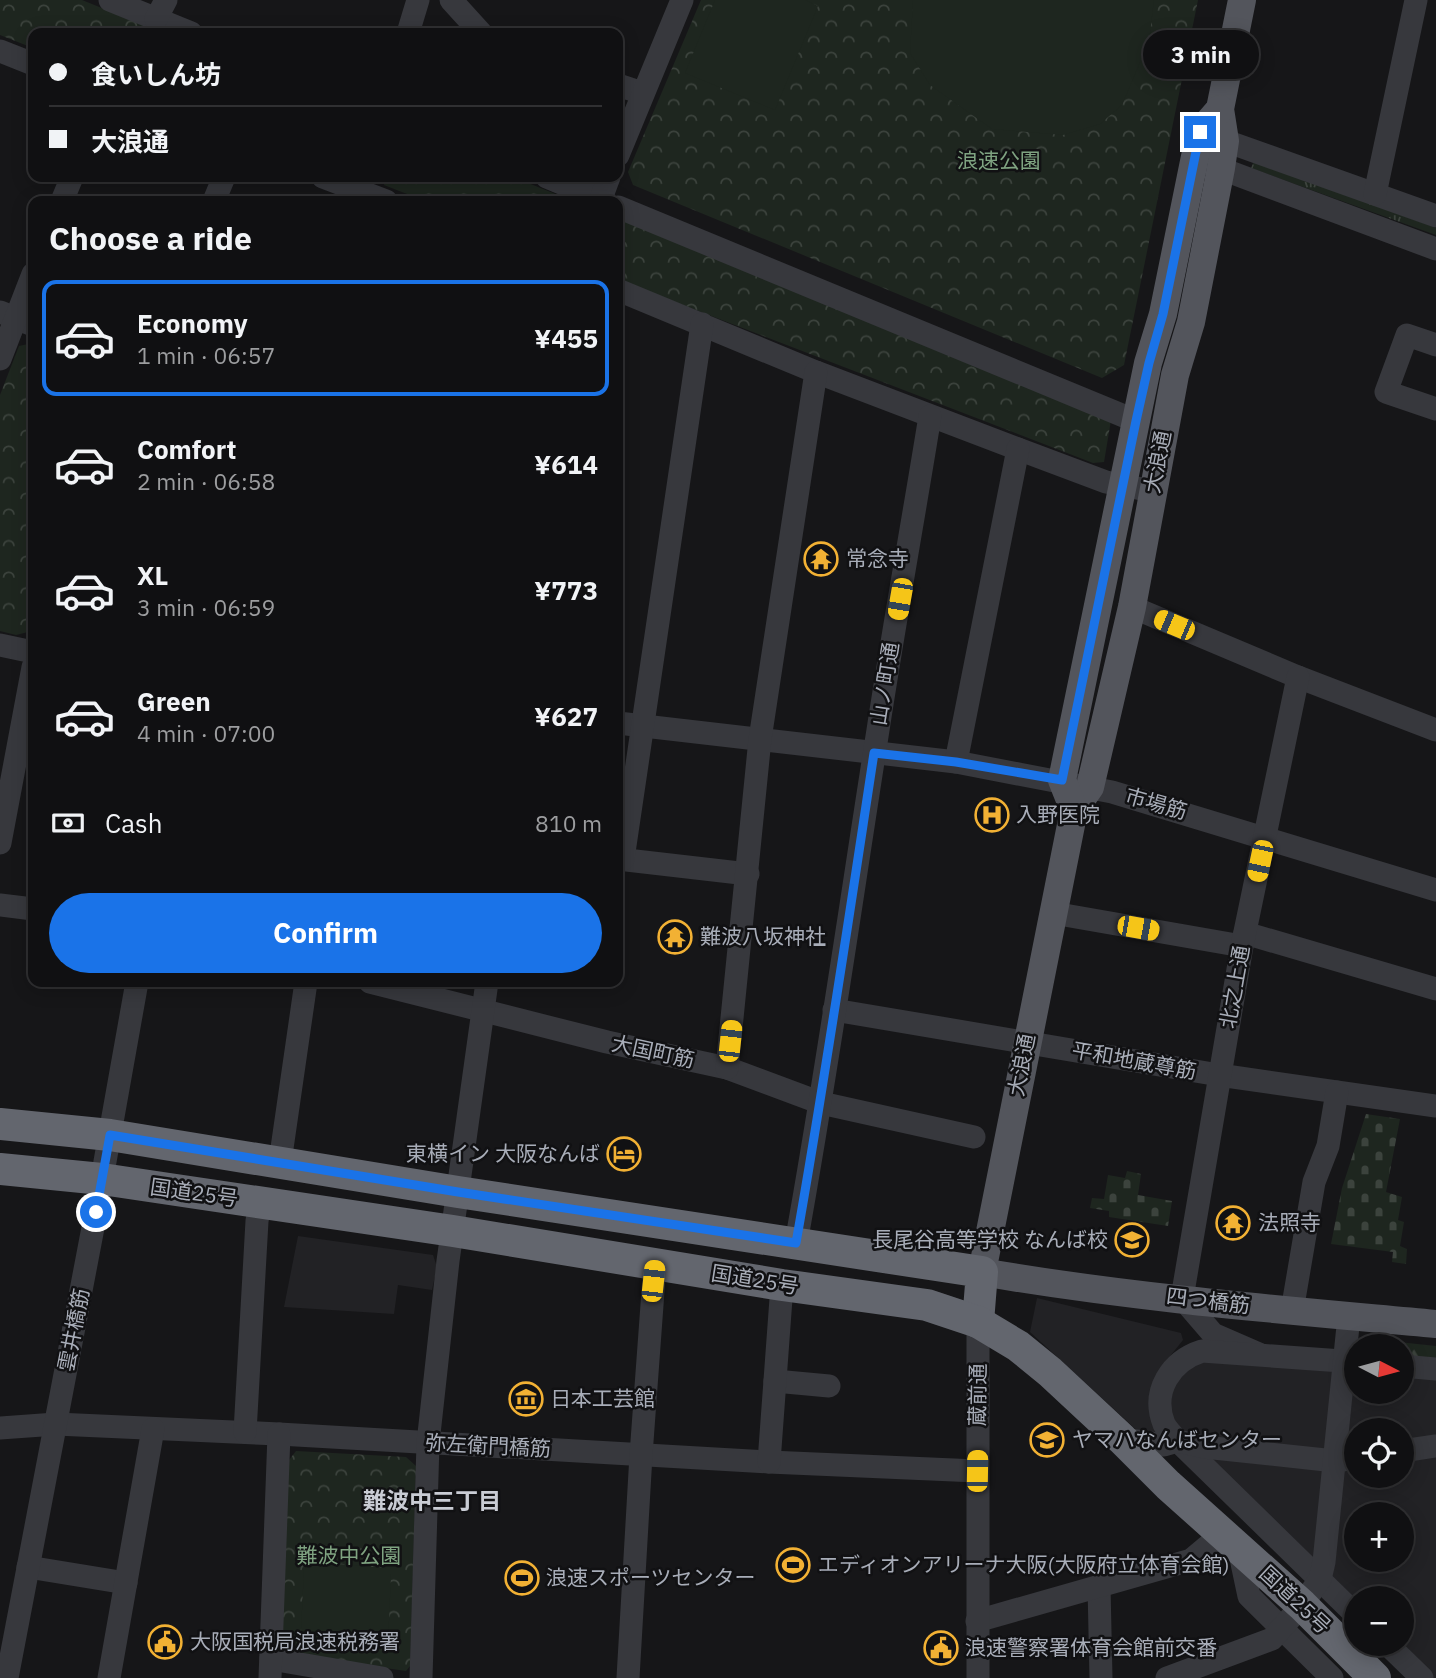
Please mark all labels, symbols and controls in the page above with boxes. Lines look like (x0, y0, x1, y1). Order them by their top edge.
callout: 3 min (1142, 31, 1258, 80)
text: 3 min (1171, 39, 1231, 69)
text: 食いしん坊 (91, 57, 221, 91)
route end (1184, 116, 1216, 148)
text: 大浪通 (91, 124, 169, 158)
park label: 浪速公園 (957, 146, 1041, 174)
text: Choose a ride (49, 217, 252, 259)
text: Economy (137, 306, 248, 340)
icon: car (53, 307, 116, 370)
text: ¥455 (534, 321, 598, 355)
text: 1 min · 06:57 (137, 340, 275, 370)
street label: 大浪通 (1137, 428, 1177, 495)
text: Comfort (137, 432, 236, 466)
icon: car (53, 433, 116, 496)
text: ¥614 (534, 447, 598, 481)
text: 2 min · 06:58 (137, 466, 275, 496)
temple icon: 常念寺 (802, 540, 840, 578)
place label: 常念寺 (846, 544, 909, 572)
text: XL (137, 558, 168, 592)
icon: car (53, 559, 116, 622)
text: ¥773 (534, 573, 598, 607)
car (887, 576, 914, 622)
text: 3 min · 06:59 (137, 592, 275, 622)
car (1151, 607, 1198, 643)
street label: 山ノ町通 (864, 640, 904, 728)
text: Green (137, 684, 211, 718)
icon: car (53, 685, 116, 748)
text: ¥627 (534, 699, 598, 733)
text: 4 min · 07:00 (137, 718, 275, 748)
street label: 市場筋 (1122, 781, 1190, 825)
hospital icon: 入野医院 (973, 796, 1011, 834)
place label: 入野医院 (1016, 800, 1100, 828)
icon: cash (49, 804, 87, 842)
text: Cash (105, 806, 162, 840)
text: 810 m (535, 808, 602, 838)
car (1246, 838, 1275, 884)
button: Confirm (49, 893, 602, 973)
car (1116, 914, 1161, 942)
temple icon: 難波八坂神社 (656, 918, 694, 956)
place label: 難波八坂神社 (700, 922, 826, 950)
street label: 北之上通 (1213, 943, 1255, 1031)
car (718, 1019, 743, 1063)
street label: 大国町筋 (609, 1029, 697, 1073)
street label: 大浪通 (1001, 1031, 1041, 1098)
street label: 平和地蔵尊筋 (1070, 1035, 1199, 1085)
hotel icon: 東横イン 大阪なんば (605, 1135, 643, 1173)
place label: 東横イン 大阪なんば (406, 1139, 600, 1167)
street label: 国道25号 (149, 1172, 240, 1212)
route start (80, 1196, 112, 1228)
temple icon: 法照寺 (1214, 1204, 1252, 1242)
place label: 法照寺 (1258, 1208, 1321, 1236)
school or university icon: 長尾谷高等学校 なんば校 (1113, 1221, 1151, 1259)
place label: 長尾谷高等学校 なんば校 (872, 1225, 1108, 1253)
street label: 国道25号 (709, 1258, 801, 1300)
car (641, 1259, 666, 1303)
street label: 四つ橋筋 (1165, 1281, 1252, 1319)
street label: 雲井橋筋 (51, 1286, 95, 1374)
north arrow (1344, 1334, 1414, 1404)
map controls (1344, 1334, 1414, 1656)
street label: 蔵前通 (962, 1363, 992, 1427)
museum icon: 日本工芸館 (507, 1380, 545, 1418)
place label: 日本工芸館 (550, 1384, 655, 1412)
button: locate (1344, 1418, 1414, 1488)
school or university icon: ヤマハなんばセンター (1028, 1421, 1066, 1459)
place label: ヤマハなんばセンター (1072, 1425, 1282, 1453)
street label: 弥左衛門橋筋 (424, 1428, 552, 1462)
car (967, 1450, 988, 1492)
district label: 難波中三丁目 (363, 1485, 501, 1515)
button: + (1344, 1502, 1414, 1572)
park label: 難波中公園 (297, 1541, 402, 1569)
sports icon: エディオンアリーナ大阪(大阪府立体育会館) (774, 1546, 812, 1584)
place label: エディオンアリーナ大阪(大阪府立体育会館) (818, 1550, 1230, 1578)
sports icon: 浪速スポーツセンター (503, 1559, 541, 1597)
street label: 国道25号 (1254, 1559, 1337, 1640)
place label: 浪速スポーツセンター (546, 1563, 756, 1591)
button: − (1344, 1586, 1414, 1656)
public building icon: 大阪国税局浪速税務署 (146, 1623, 184, 1661)
place label: 大阪国税局浪速税務署 (190, 1627, 400, 1655)
public building icon: 浪速警察署体育会館前交番 (922, 1629, 960, 1667)
place label: 浪速警察署体育会館前交番 (965, 1633, 1217, 1661)

